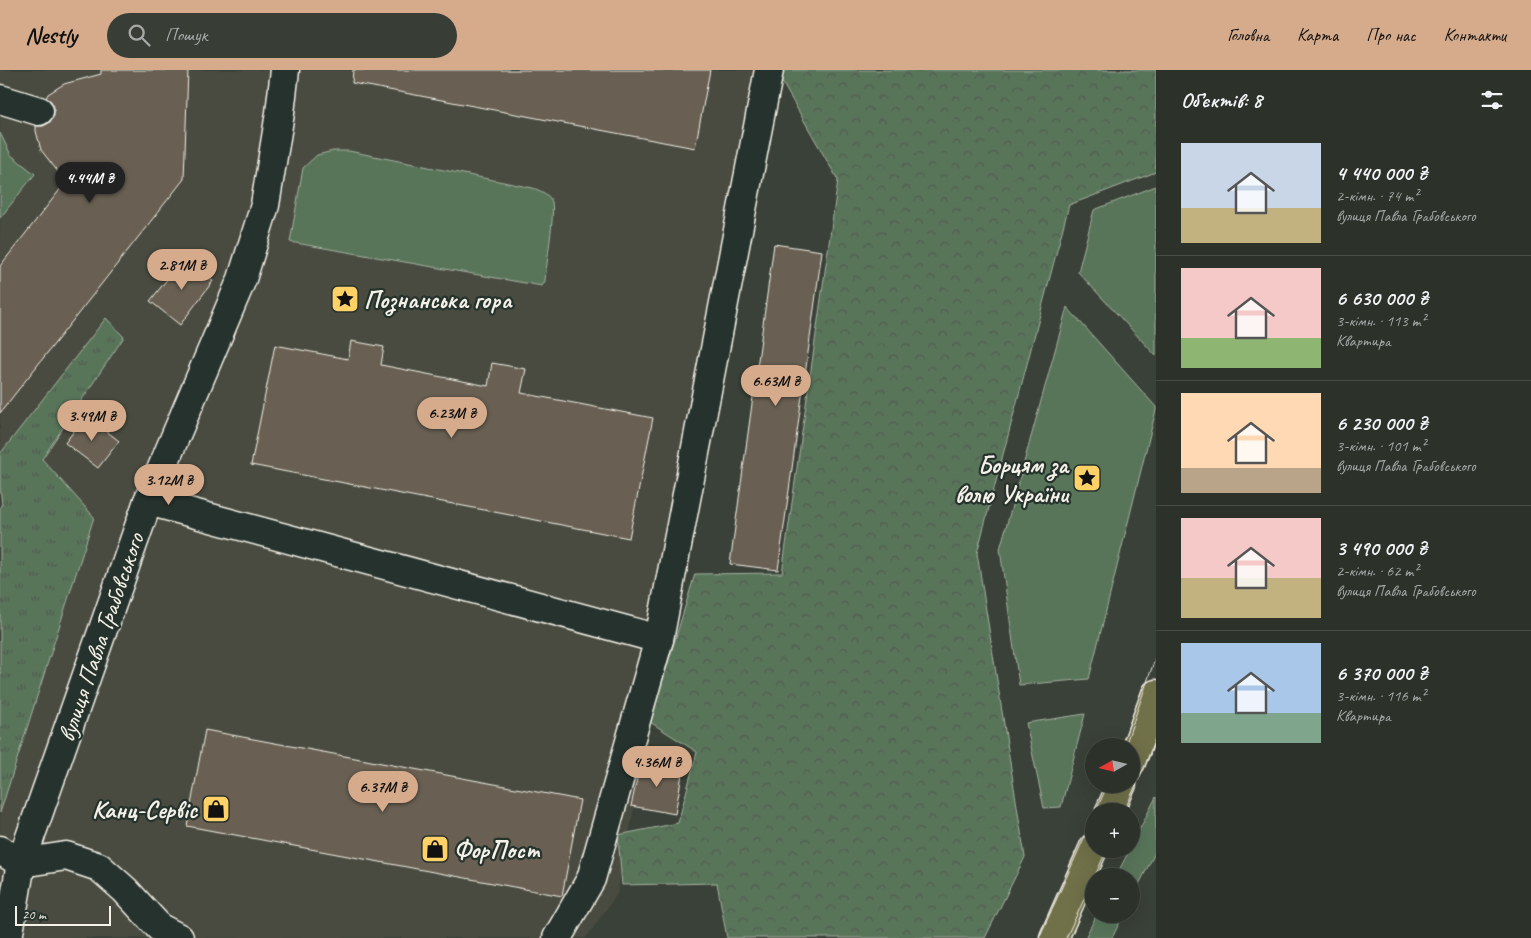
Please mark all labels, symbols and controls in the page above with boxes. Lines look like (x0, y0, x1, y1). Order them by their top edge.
search box (107, 13, 457, 58)
text: Nestly (25, 20, 77, 50)
icon: search (125, 21, 153, 49)
text: Пошук (165, 23, 207, 47)
text: Головна (1227, 24, 1269, 46)
text: Карта (1297, 24, 1338, 46)
text: Про нас (1366, 24, 1416, 46)
text: Контакти (1444, 24, 1506, 46)
icon: filters (1478, 86, 1506, 114)
text: Об’єктів: 8 (1181, 87, 1262, 113)
text: 4 440 000 ₴ (1336, 160, 1427, 186)
pin: 4.44M ₴ (44, 162, 136, 204)
icon: home (1221, 163, 1281, 223)
text: 4.44M ₴ (66, 168, 114, 188)
text: 2-кімн. · 74 m² (1336, 186, 1418, 206)
text: вулиця Павла Грабовського (1336, 206, 1476, 226)
pin: 2.81M ₴ (136, 248, 228, 291)
text: 2.81M ₴ (158, 255, 206, 275)
place icon: Познанська гора (330, 284, 360, 314)
place label: Познанська гора (364, 284, 513, 316)
text: 6 630 000 ₴ (1336, 285, 1428, 311)
icon: home (1221, 288, 1281, 348)
text: 3-кімн. · 113 m² (1336, 311, 1426, 331)
text: Квартира (1336, 331, 1391, 351)
pin: 6.63M ₴ (730, 364, 822, 407)
text: 6.63M ₴ (752, 371, 800, 391)
pin: 6.23M ₴ (406, 396, 498, 439)
pin: 3.49M ₴ (46, 400, 138, 442)
text: 6.23M ₴ (428, 403, 476, 423)
text: 3.49M ₴ (68, 406, 116, 426)
text: 6 230 000 ₴ (1336, 410, 1427, 436)
icon: home (1221, 413, 1281, 473)
text: 3-кімн. · 101 m² (1336, 436, 1426, 456)
place label: Борцям за волю України (954, 449, 1070, 510)
text: вулиця Павла Грабовського (1336, 456, 1476, 476)
place icon: Борцям за волю України (1072, 463, 1102, 493)
pin: 3.12M ₴ (123, 464, 215, 506)
text: 3.12M ₴ (145, 470, 193, 490)
street label: вулиця Павла Грабовського (50, 528, 152, 746)
text: 3 490 000 ₴ (1336, 535, 1427, 561)
icon: home (1221, 538, 1281, 598)
text: 2-кімн. · 62 m² (1336, 561, 1418, 581)
text: вулиця Павла Грабовського (1336, 581, 1476, 601)
text: 6 370 000 ₴ (1336, 660, 1427, 686)
icon: home (1221, 663, 1281, 723)
text: 3-кімн. · 116 m² (1336, 686, 1426, 706)
text: Квартира (1336, 706, 1391, 726)
north arrow (1085, 738, 1140, 792)
map controls (1085, 738, 1140, 923)
pin: 4.36M ₴ (611, 746, 703, 788)
text: 4.36M ₴ (633, 752, 681, 772)
pin: 6.37M ₴ (337, 770, 429, 813)
text: 6.37M ₴ (359, 777, 407, 797)
place label: Канц-Сервіс (92, 794, 199, 826)
shop icon: Канц-Сервіс (201, 794, 231, 824)
button: + (1085, 803, 1140, 858)
shop icon: ФорПост (420, 834, 450, 864)
place label: ФорПост (454, 834, 541, 866)
button: − (1085, 868, 1140, 923)
scale bar (15, 903, 111, 926)
text: 20 m (22, 906, 46, 923)

